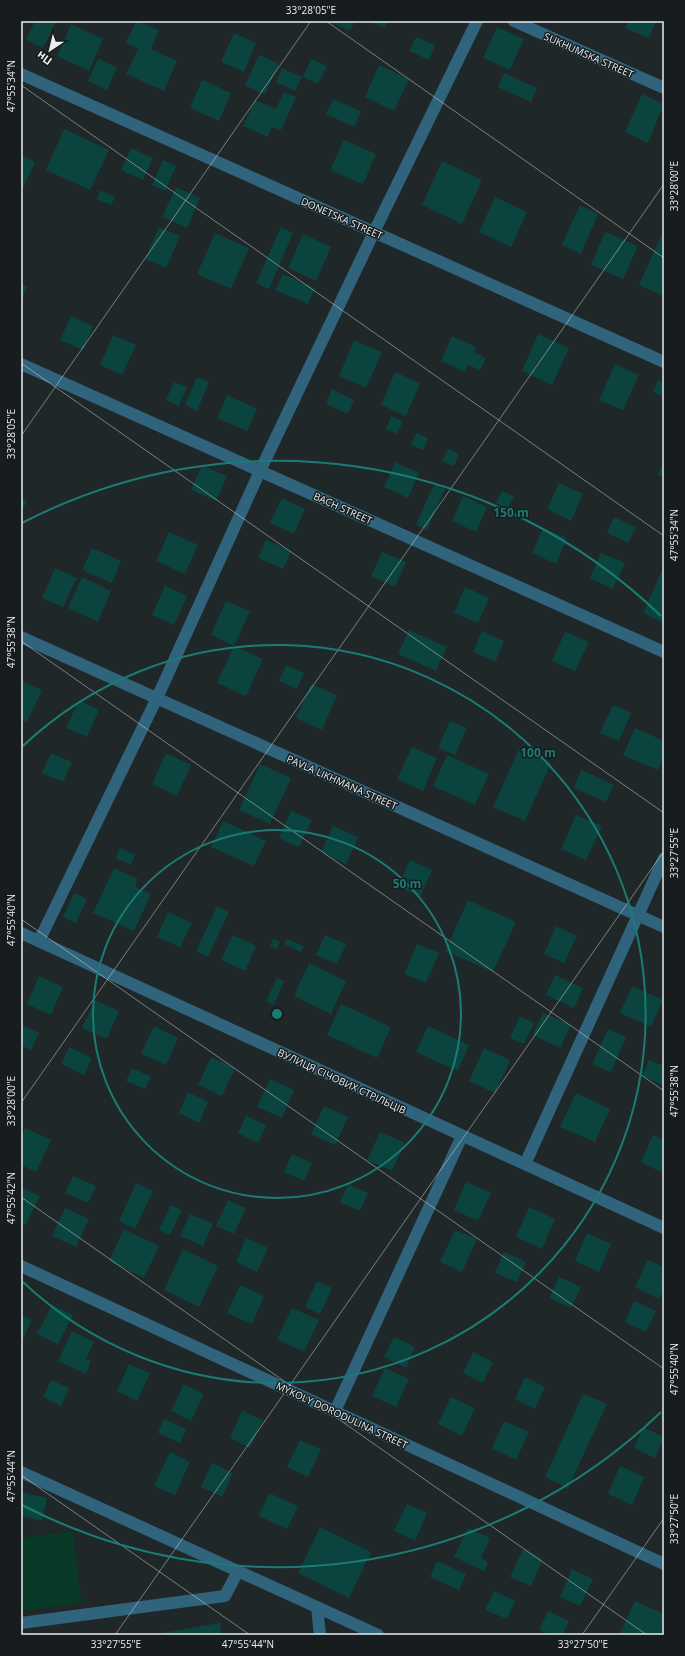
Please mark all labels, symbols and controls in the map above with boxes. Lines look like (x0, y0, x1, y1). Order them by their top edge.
text: 33°28'05"E (286, 3, 336, 17)
street label: SUKHUMSKA STREET (542, 29, 637, 81)
north arrow (30, 30, 70, 70)
text: Пн (33, 48, 55, 69)
text: 47°55'34"N (4, 60, 18, 112)
text: 33°28'00"E (667, 161, 681, 211)
street label: DONETSKA STREET (299, 194, 385, 242)
text: 33°28'05"E (4, 409, 18, 459)
street label: BACH STREET (311, 489, 375, 527)
text: 150 m (493, 504, 529, 521)
text: 47°55'34"N (667, 509, 681, 561)
text: 47°55'38"N (4, 616, 18, 668)
text: 100 m (520, 744, 556, 761)
street label: PAVLA LIKHMANA STREET (285, 751, 400, 813)
text: 33°27'55"E (667, 828, 681, 878)
text: 50 m (393, 875, 421, 892)
text: 47°55'40"N (4, 894, 18, 946)
centre of rings (270, 1007, 284, 1021)
street label: ВУЛИЦЯ СІЧОВИХ СТРІЛЬЦІВ (275, 1045, 409, 1117)
text: 47°55'38"N (667, 1065, 681, 1117)
text: 33°28'00"E (4, 1076, 18, 1126)
text: 47°55'42"N (4, 1172, 18, 1224)
text: 47°55'40"N (667, 1343, 681, 1395)
street label: MYKOLY DORODULINA STREET (274, 1378, 411, 1452)
text: 47°55'44"N (4, 1450, 18, 1502)
text: 33°27'50"E (667, 1494, 681, 1544)
text: 33°27'55"E (91, 1637, 141, 1651)
text: 47°55'44"N (222, 1637, 274, 1651)
text: 33°27'50"E (558, 1637, 608, 1651)

